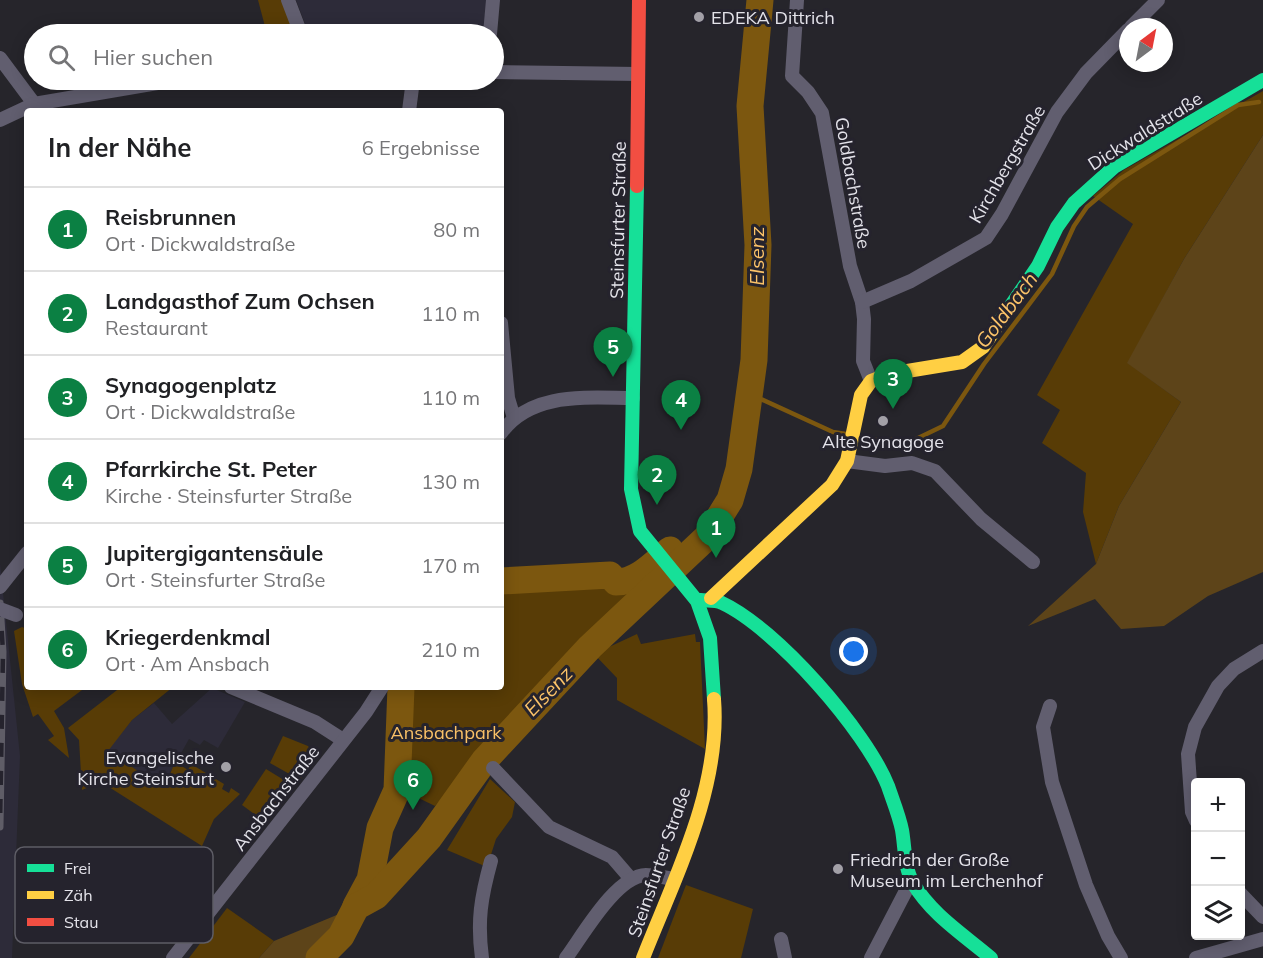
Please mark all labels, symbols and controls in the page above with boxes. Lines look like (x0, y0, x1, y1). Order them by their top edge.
place label: EDEKA Dittrich (711, 6, 835, 29)
marker: EDEKA Dittrich (692, 10, 706, 24)
north arrow (1119, 18, 1173, 72)
search box (24, 24, 504, 90)
icon: search (45, 41, 78, 74)
text: Hier suchen (93, 43, 213, 71)
street label: Dickwaldstraße (1084, 87, 1206, 175)
street label: Kirchbergstraße (964, 101, 1050, 227)
street label: Goldbachstraße (830, 115, 876, 251)
text: In der Nähe (48, 131, 192, 164)
text: 6 Ergebnisse (362, 135, 480, 160)
street label: Steinsfurter Straße (605, 141, 631, 299)
text: Reisbrunnen (105, 203, 236, 231)
text: 1 (62, 217, 74, 242)
text: 80 m (433, 217, 480, 242)
water label: Elsenz (744, 226, 769, 286)
text: Ort · Dickwaldstraße (105, 231, 295, 256)
water label: Goldbach (969, 267, 1043, 353)
text: Landgasthof Zum Ochsen (105, 287, 375, 315)
text: 2 (62, 301, 74, 326)
text: 110 m (421, 301, 480, 326)
text: Restaurant (105, 315, 208, 340)
pin: 5 (594, 328, 632, 377)
pin: 3 (874, 360, 912, 409)
text: Synagogenplatz (105, 371, 277, 399)
pin: 4 (662, 380, 700, 430)
text: 3 (62, 385, 74, 410)
text: 110 m (421, 385, 480, 410)
text: Ort · Dickwaldstraße (105, 399, 295, 424)
marker: Alte Synagoge (876, 414, 890, 428)
place label: Alte Synagoge (822, 430, 944, 453)
text: Pfarrkirche St. Peter (105, 455, 317, 483)
pin: 2 (638, 456, 676, 505)
text: 4 (62, 469, 74, 494)
text: 130 m (421, 469, 480, 494)
text: Kirche · Steinsfurter Straße (105, 483, 352, 508)
pin: 1 (696, 508, 736, 558)
text: Jupitergigantensäule (105, 539, 323, 567)
text: 5 (62, 553, 74, 578)
text: 170 m (421, 553, 480, 578)
text: Ort · Steinsfurter Straße (105, 567, 325, 592)
text: Kriegerdenkmal (105, 623, 271, 651)
text: 6 (62, 637, 74, 662)
text: 210 m (421, 637, 480, 662)
your location (839, 637, 868, 666)
text: Ort · Am Ansbach (105, 651, 270, 676)
water label: Elsenz (518, 660, 578, 721)
park label: Ansbachpark (390, 721, 502, 744)
street label: Ansbachstraße (228, 741, 324, 855)
place label: Evangelische Kirche Steinsfurt (77, 746, 214, 790)
marker: Evangelische Kirche Steinsfurt (219, 760, 233, 774)
pin: 6 (394, 760, 432, 810)
map controls (1191, 778, 1245, 940)
button: + (1191, 778, 1245, 832)
street label: Steinsfurter Straße (622, 784, 696, 940)
button: − (1191, 832, 1245, 886)
legend (15, 847, 213, 943)
place label: Friedrich der Große Museum im Lerchenhof (850, 848, 1044, 892)
text: Frei (64, 858, 91, 878)
marker: Friedrich der Große Museum im Lerchenhof (831, 862, 845, 876)
text: Zäh (64, 885, 93, 905)
button: layers (1191, 886, 1245, 940)
text: Stau (64, 912, 98, 932)

